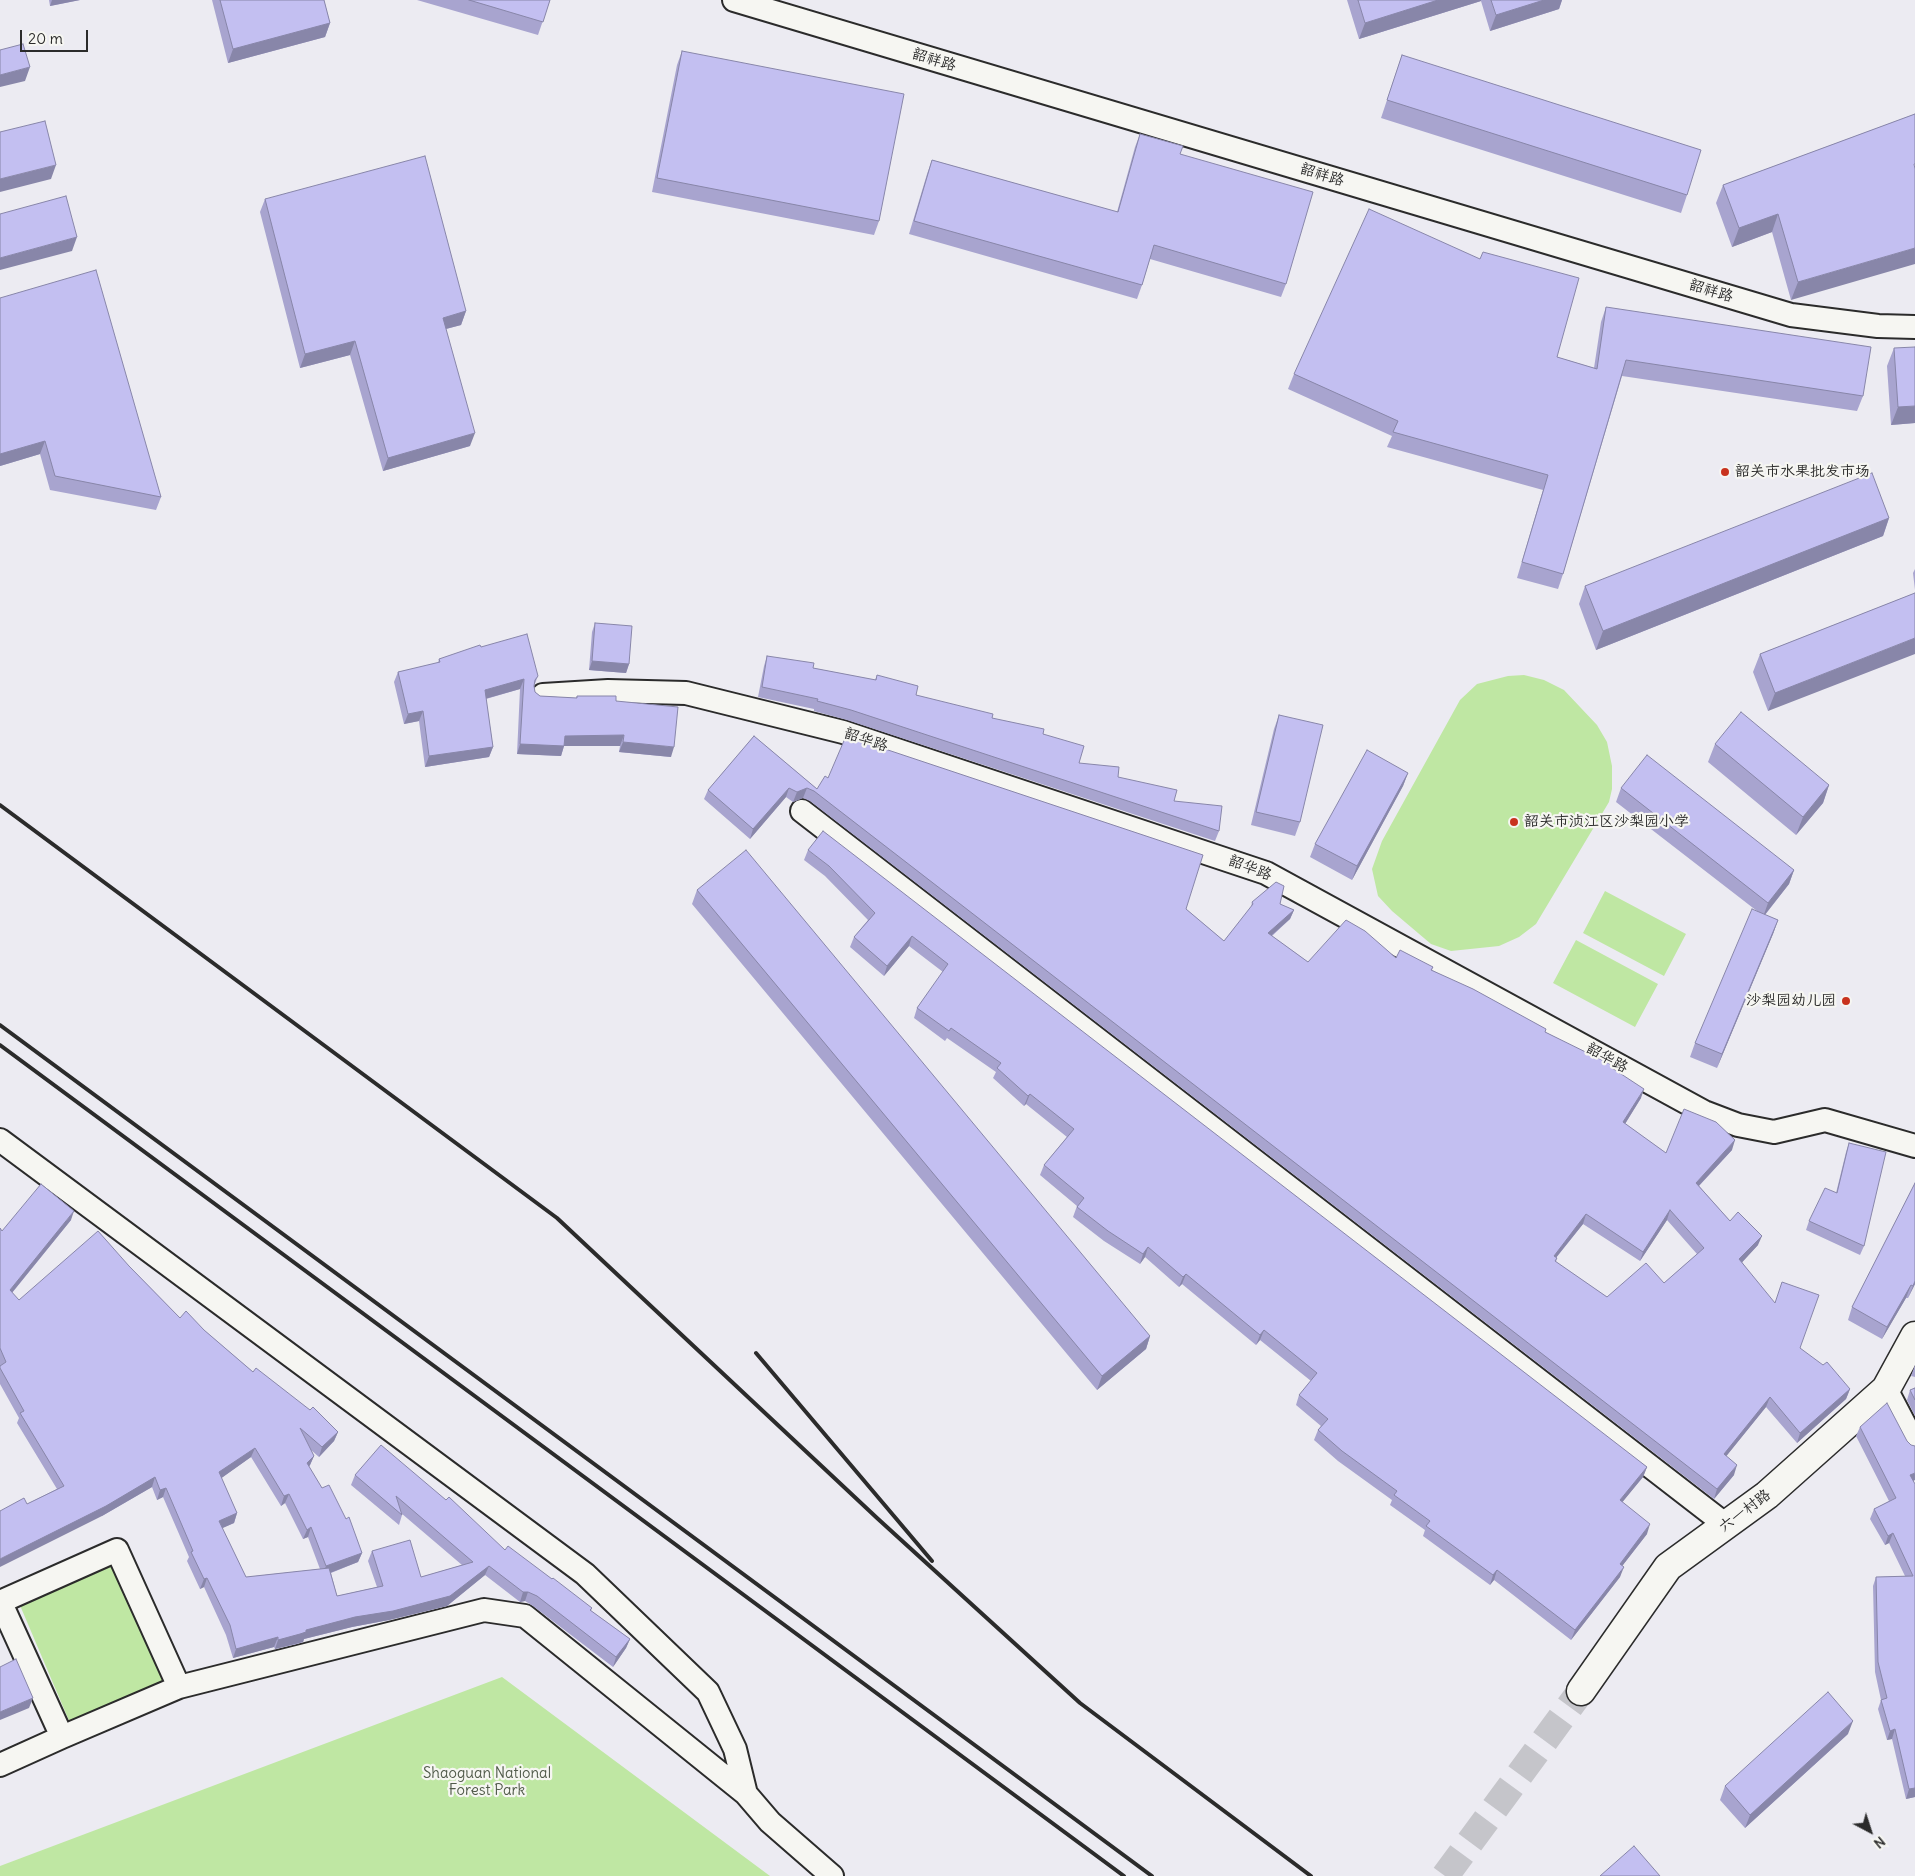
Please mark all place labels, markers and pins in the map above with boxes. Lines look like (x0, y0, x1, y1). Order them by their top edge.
place label: 韶关市水果批发市场 (1735, 463, 1870, 481)
marker: 韶关市水果批发市场 (1719, 466, 1731, 478)
place label: 韶关市浈江区沙梨园小学 (1524, 813, 1689, 831)
marker: 韶关市浈江区沙梨园小学 (1508, 816, 1520, 828)
place label: 沙梨园幼儿园 (1746, 992, 1836, 1010)
marker: 沙梨园幼儿园 (1840, 995, 1852, 1007)

